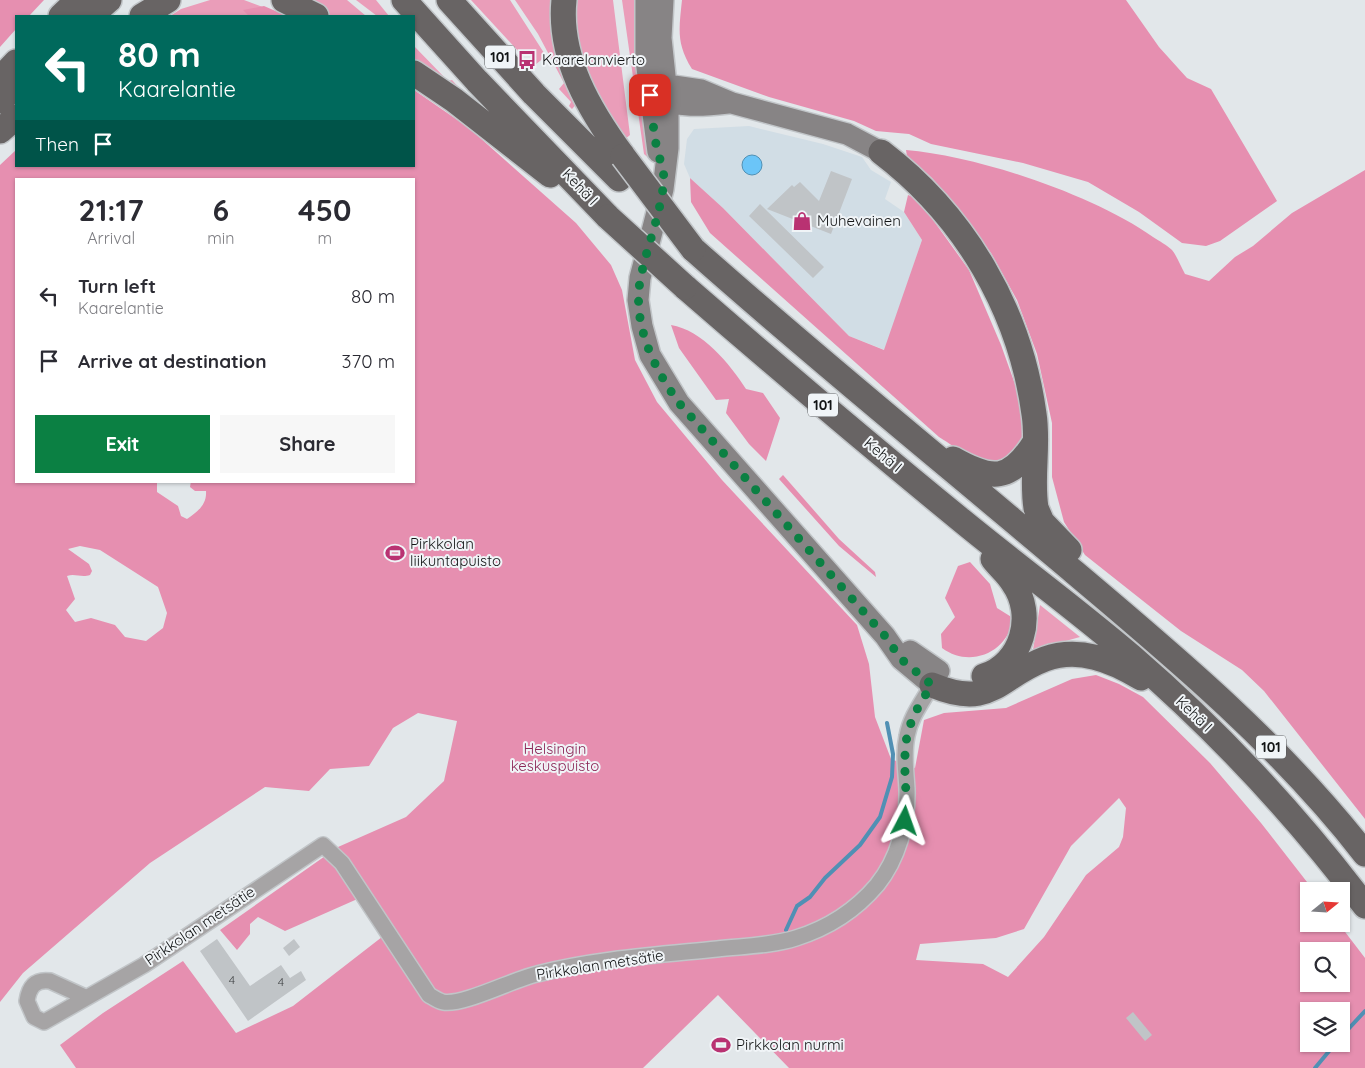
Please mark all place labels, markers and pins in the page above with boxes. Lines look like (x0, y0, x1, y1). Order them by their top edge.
bus stop icon: Kaarelanvierto (516, 49, 538, 71)
place label: Kaarelanvierto (542, 50, 645, 69)
pin (629, 74, 671, 116)
shop icon: Muhevainen (791, 210, 813, 232)
place label: Muhevainen (817, 211, 901, 230)
place label: Pirkkolan liikuntapuisto (410, 534, 501, 570)
sports icon: Pirkkolan liikuntapuisto (384, 542, 406, 564)
sports icon: Pirkkolan nurmi (710, 1034, 732, 1056)
place label: Pirkkolan nurmi (736, 1035, 844, 1054)

